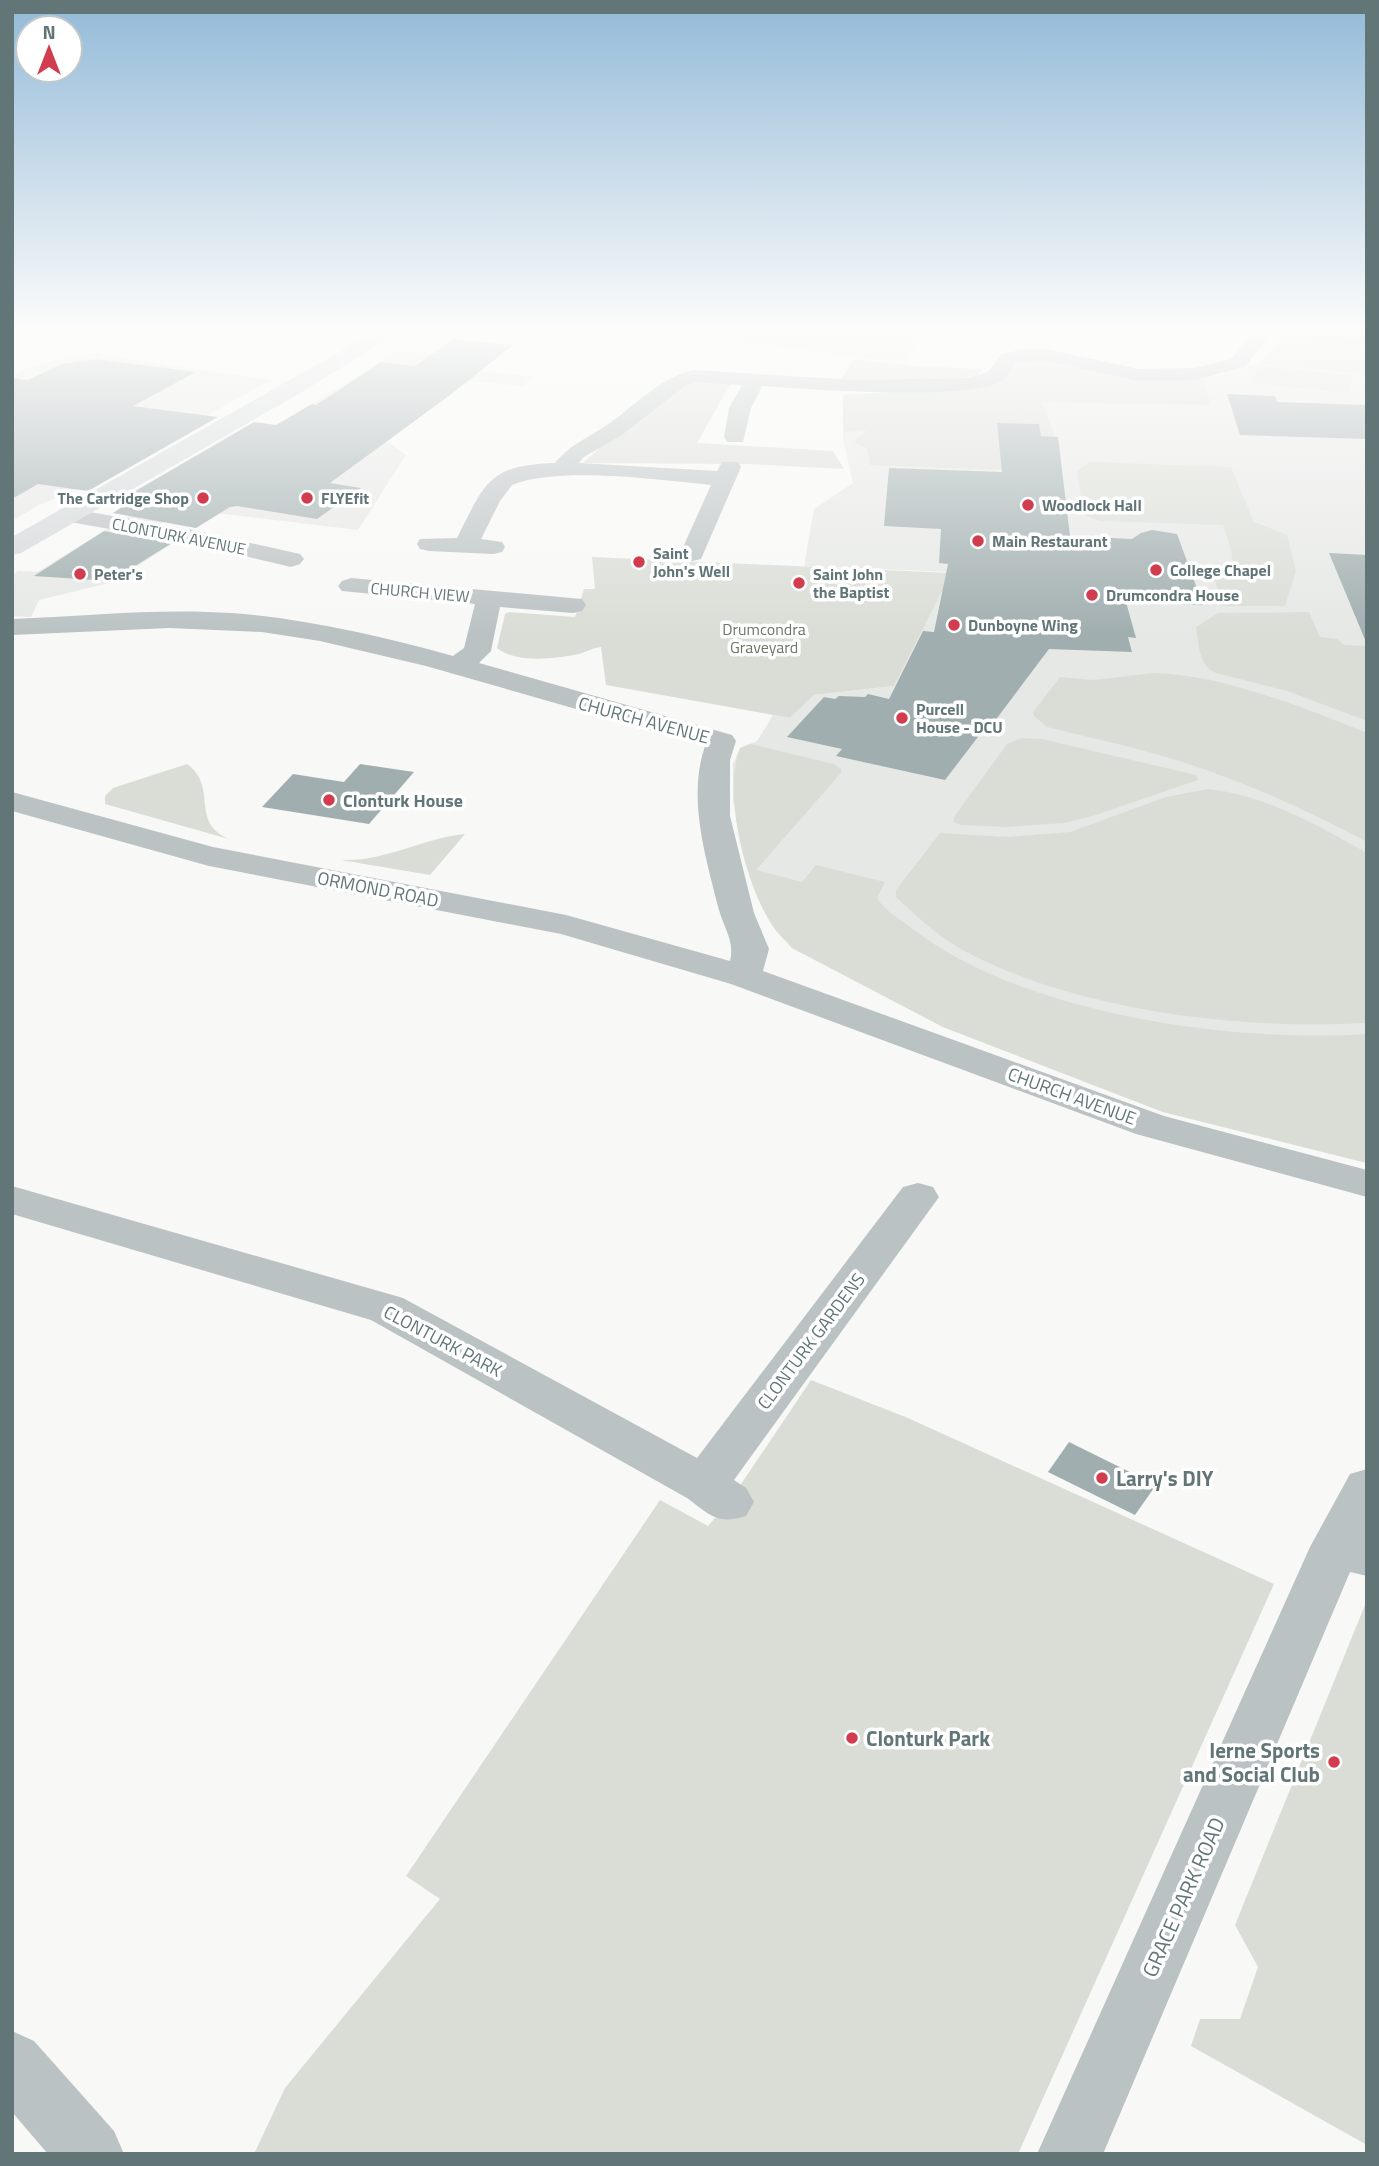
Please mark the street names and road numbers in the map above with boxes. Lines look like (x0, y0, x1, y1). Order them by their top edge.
street label: CLONTURK AVENUE (110, 511, 248, 561)
street label: CHURCH VIEW (370, 576, 470, 608)
street label: CHURCH AVENUE (575, 690, 713, 751)
street label: ORMOND ROAD (315, 864, 441, 914)
street label: CHURCH AVENUE (1004, 1060, 1140, 1132)
street label: CLONTURK GARDENS (751, 1267, 871, 1415)
street label: CLONTURK PARK (379, 1298, 507, 1384)
street label: GRACE PARK ROAD (1133, 1812, 1233, 1982)

